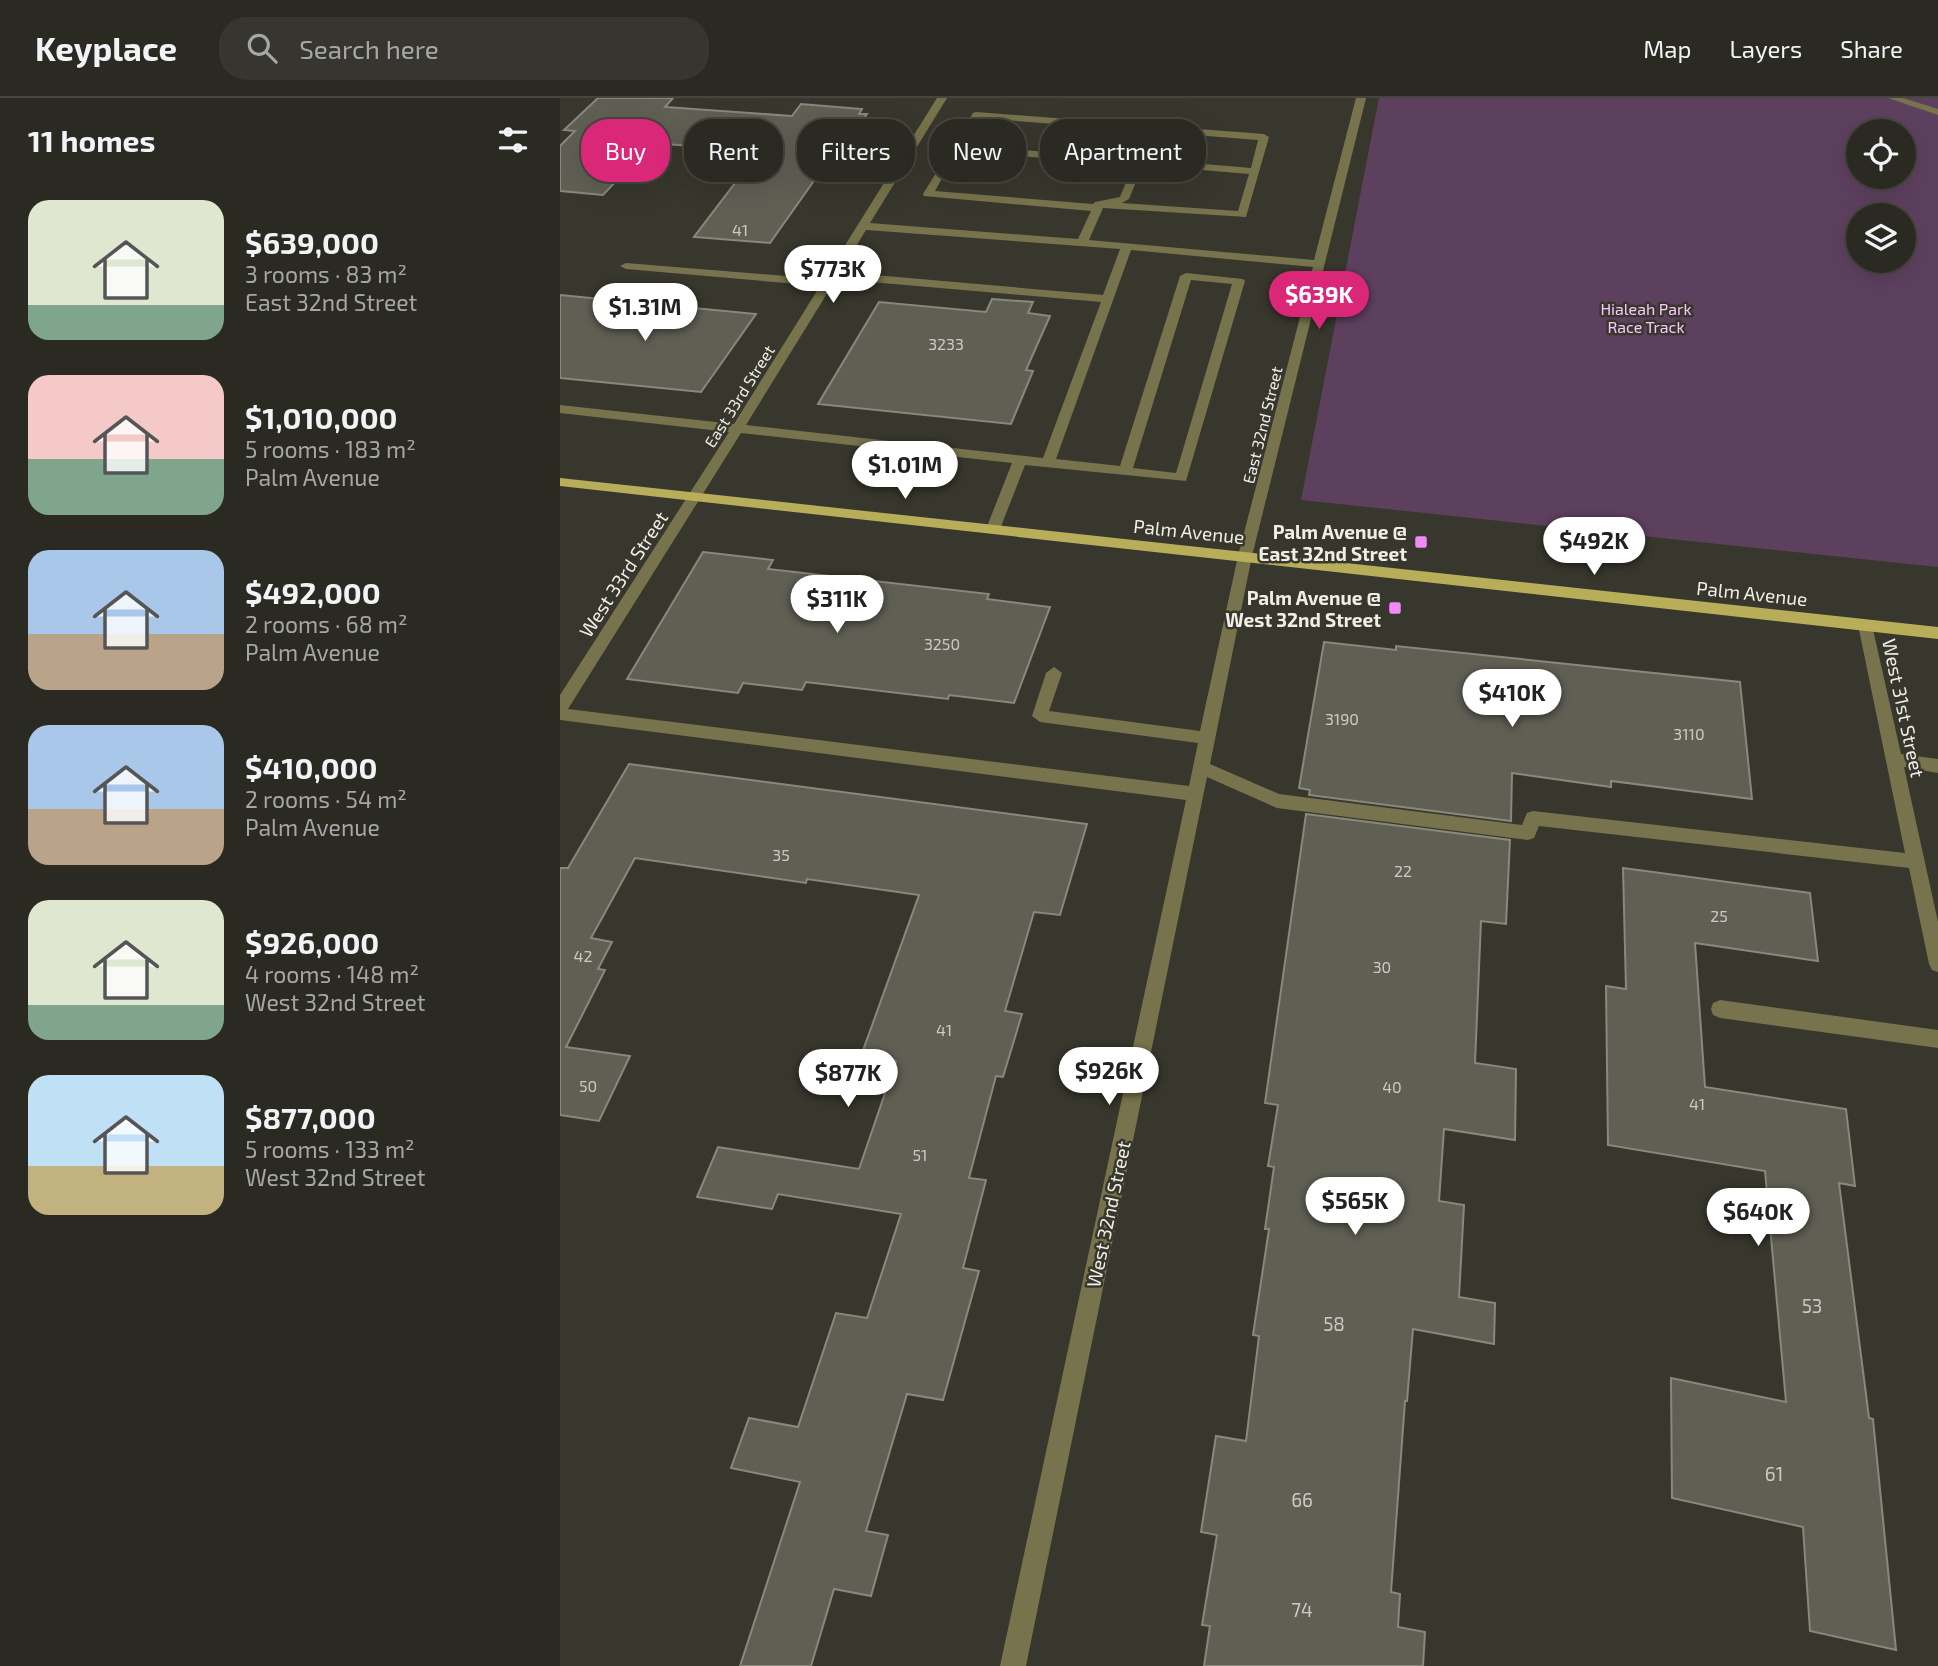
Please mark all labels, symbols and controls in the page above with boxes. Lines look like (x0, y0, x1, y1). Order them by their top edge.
search box (219, 17, 709, 80)
text: Keyplace (35, 28, 177, 68)
icon: search (243, 29, 281, 67)
text: Search here (299, 33, 439, 64)
text: Map (1643, 34, 1691, 63)
text: Layers (1729, 34, 1802, 63)
text: Share (1840, 34, 1903, 63)
chip: Buy (581, 119, 670, 182)
chip: Rent (684, 119, 783, 182)
chip: Filters (797, 119, 915, 182)
chip: New (929, 119, 1026, 182)
chip: Apartment (1040, 119, 1206, 182)
map controls (1846, 119, 1916, 273)
button: locate (1846, 119, 1916, 189)
icon: filters (494, 121, 532, 159)
text: 11 homes (28, 122, 155, 158)
button: layers (1846, 203, 1916, 273)
house number: 41 (732, 220, 748, 239)
text: $639,000 (245, 224, 379, 260)
icon: home (84, 228, 168, 312)
pin: $773K (784, 246, 882, 305)
text: $773K (800, 254, 866, 282)
text: 3 rooms · 83 m² (245, 260, 407, 288)
pin: $639K (1270, 272, 1368, 331)
text: $639K (1285, 280, 1353, 308)
pin: $1.31M (588, 284, 702, 343)
text: East 32nd Street (245, 288, 417, 316)
text: $1.31M (609, 292, 681, 320)
park label: Hialeah Park Race Track (1600, 299, 1692, 336)
house number: 3233 (928, 334, 964, 353)
street label: East 33rd Street (700, 341, 778, 451)
street label: East 32nd Street (1238, 365, 1286, 485)
text: $1,010,000 (245, 399, 398, 435)
icon: home (84, 403, 168, 487)
text: 5 rooms · 183 m² (245, 435, 416, 463)
pin: $1.01M (848, 442, 962, 501)
text: $1.01M (868, 450, 942, 478)
text: Palm Avenue (245, 463, 380, 491)
street label: West 33rd Street (574, 507, 672, 641)
street label: Palm Avenue (1132, 514, 1246, 548)
pin: $492K (1545, 518, 1643, 577)
place label: Palm Avenue @ East 32nd Street (1258, 520, 1407, 565)
text: $492K (1559, 526, 1629, 554)
marker: Palm Avenue @ East 32nd Street (1413, 534, 1429, 550)
text: $492,000 (245, 574, 381, 610)
pin: $311K (788, 575, 886, 635)
street label: Palm Avenue (1695, 576, 1809, 610)
icon: home (84, 578, 168, 662)
text: $311K (807, 584, 867, 612)
place label: Palm Avenue @ West 32nd Street (1225, 586, 1381, 631)
marker: Palm Avenue @ West 32nd Street (1387, 600, 1403, 616)
text: 2 rooms · 68 m² (245, 610, 408, 638)
house number: 3250 (924, 634, 960, 653)
street label: West 31st Street (1878, 637, 1930, 779)
text: Palm Avenue (245, 638, 380, 666)
pin: $410K (1463, 670, 1561, 729)
text: $410K (1478, 678, 1546, 706)
house number: 3190 (1325, 709, 1359, 728)
house number: 3110 (1673, 724, 1705, 743)
text: $410,000 (245, 749, 377, 785)
icon: home (84, 753, 168, 837)
text: 2 rooms · 54 m² (245, 785, 407, 813)
text: Palm Avenue (245, 813, 380, 841)
house number: 35 (772, 845, 790, 864)
house number: 22 (1394, 861, 1412, 880)
house number: 25 (1710, 906, 1728, 925)
text: $926,000 (245, 924, 379, 960)
icon: home (84, 928, 168, 1012)
house number: 42 (574, 946, 592, 965)
house number: 30 (1373, 957, 1391, 976)
text: 4 rooms · 148 m² (245, 960, 419, 988)
text: West 32nd Street (245, 988, 426, 1016)
house number: 41 (936, 1020, 952, 1039)
pin: $926K (1060, 1048, 1158, 1107)
pin: $877K (799, 1049, 897, 1109)
text: $926K (1075, 1056, 1143, 1084)
text: $877K (815, 1058, 881, 1086)
house number: 50 (579, 1076, 597, 1095)
house number: 40 (1382, 1077, 1402, 1096)
house number: 41 (1689, 1094, 1705, 1113)
text: $877,000 (245, 1099, 376, 1135)
icon: home (84, 1103, 168, 1187)
text: 5 rooms · 133 m² (245, 1135, 415, 1163)
street label: West 32nd Street (1081, 1139, 1135, 1289)
house number: 51 (913, 1145, 927, 1164)
text: West 32nd Street (245, 1163, 426, 1191)
pin: $565K (1306, 1178, 1404, 1237)
text: $565K (1322, 1186, 1388, 1214)
pin: $640K (1709, 1188, 1807, 1248)
text: $640K (1723, 1197, 1793, 1225)
house number: 53 (1802, 1294, 1822, 1317)
house number: 58 (1323, 1312, 1345, 1335)
house number: 61 (1765, 1462, 1783, 1485)
house number: 66 (1291, 1488, 1313, 1511)
house number: 74 (1291, 1598, 1313, 1621)

